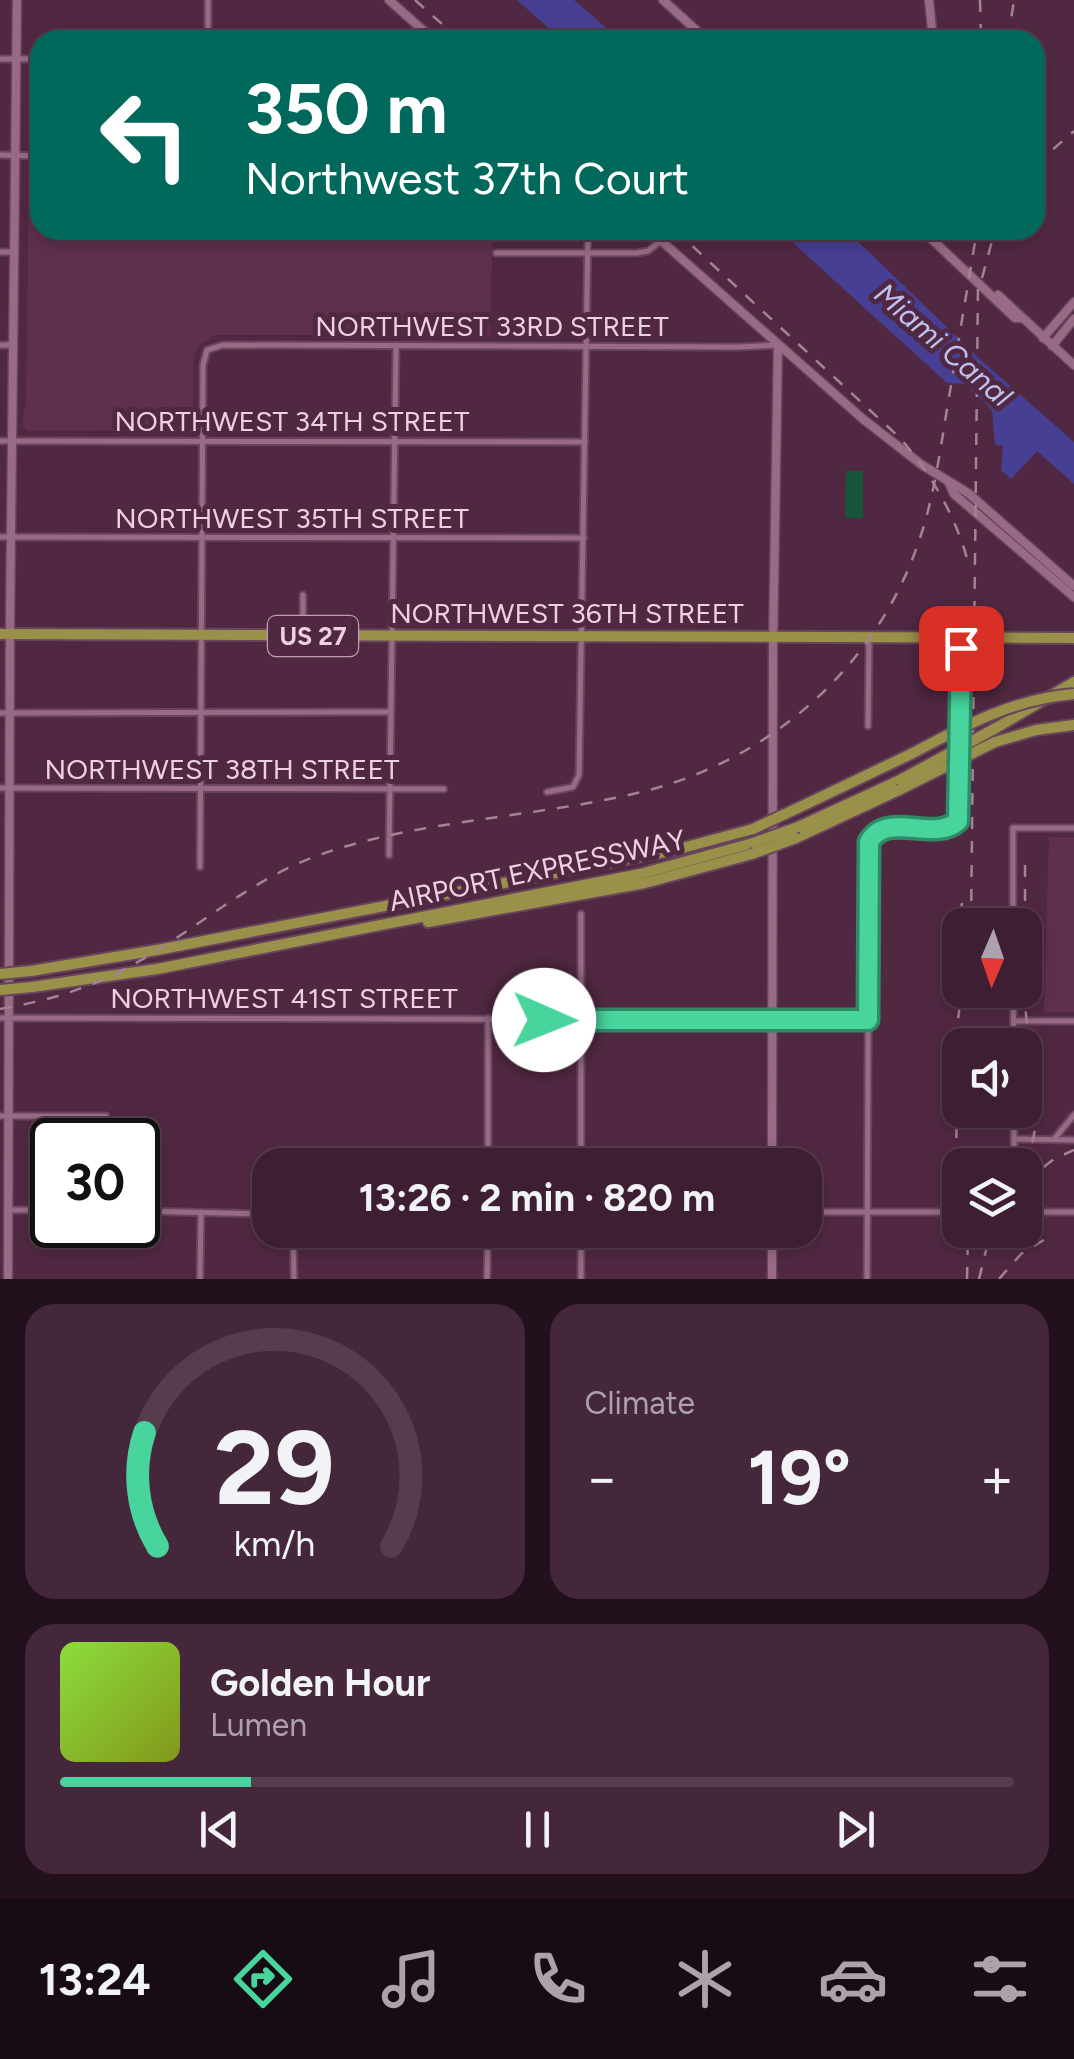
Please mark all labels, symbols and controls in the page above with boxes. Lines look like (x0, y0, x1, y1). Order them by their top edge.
text: 350 m (245, 66, 448, 151)
icon: left (80, 70, 210, 200)
text: Northwest 37th Court (245, 151, 689, 205)
water label: Miami Canal (867, 275, 1020, 415)
street label: NORTHWEST 33RD STREET (315, 309, 669, 343)
street label: NORTHWEST 34TH STREET (114, 404, 470, 438)
street label: NORTHWEST 35TH STREET (115, 501, 469, 535)
street label: NORTHWEST 36TH STREET (390, 596, 744, 630)
pin (919, 606, 1004, 691)
road number: US 27 (268, 616, 358, 656)
icon: arrive (934, 621, 989, 676)
street label: NORTHWEST 38TH STREET (45, 752, 400, 786)
street label: AIRPORT EXPRESSWAY (386, 822, 688, 918)
north arrow (942, 908, 1042, 1008)
map controls (942, 908, 1042, 1248)
position arrow (492, 968, 596, 1072)
street label: NORTHWEST 41ST STREET (110, 981, 458, 1015)
button: sound (942, 1028, 1042, 1128)
speed limit sign: 30 (30, 1118, 160, 1248)
button: layers (942, 1148, 1042, 1248)
text: 13:26 · 2 min · 820 m (359, 1175, 715, 1221)
text: Climate (585, 1384, 695, 1422)
text: 29 (214, 1405, 335, 1530)
text: 19° (747, 1433, 851, 1523)
text: − (585, 1445, 619, 1511)
text: + (980, 1445, 1014, 1511)
text: km/h (234, 1522, 316, 1565)
text: Golden Hour (210, 1660, 431, 1706)
text: Lumen (210, 1706, 307, 1744)
icon: previous (192, 1802, 247, 1857)
icon: pause (510, 1802, 565, 1857)
icon: next (828, 1802, 883, 1857)
icon: directions (228, 1944, 298, 2014)
icon: music (376, 1944, 446, 2014)
icon: phone (523, 1944, 593, 2014)
icon: climate (670, 1944, 740, 2014)
icon: car (818, 1944, 888, 2014)
icon: filters (965, 1944, 1035, 2014)
text: 13:24 (39, 1952, 151, 2006)

